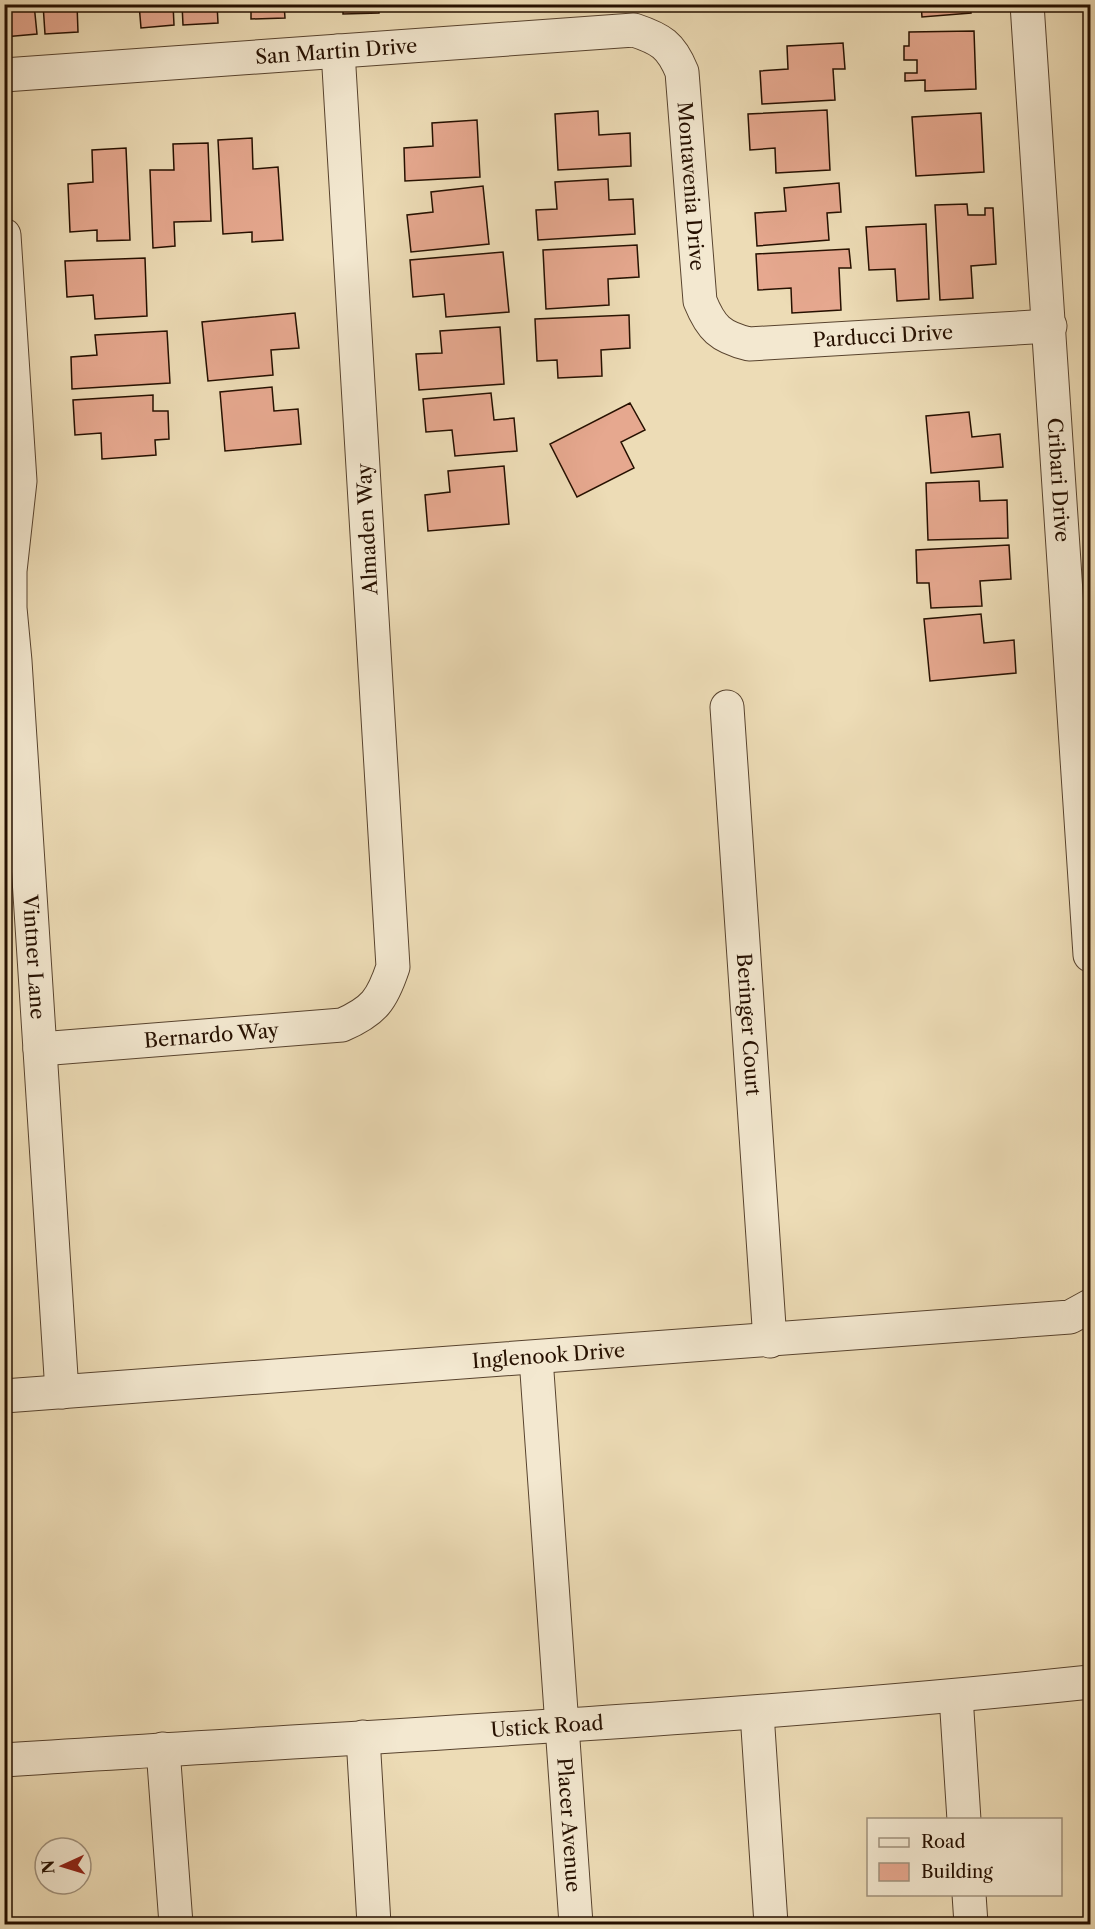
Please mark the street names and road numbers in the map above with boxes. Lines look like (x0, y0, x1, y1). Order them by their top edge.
street label: San Martin Drive (254, 34, 418, 69)
street label: Montavenia Drive (672, 101, 710, 272)
street label: Parducci Drive (812, 320, 954, 352)
street label: Cribari Drive (1042, 417, 1075, 543)
street label: Almaden Way (352, 462, 382, 596)
street label: Vintner Lane (18, 893, 50, 1020)
street label: Beringer Court (732, 952, 765, 1096)
street label: Bernardo Way (143, 1018, 281, 1053)
street label: Inglenook Drive (471, 1338, 626, 1373)
street label: Ustick Road (490, 1711, 604, 1742)
street label: Placer Avenue (552, 1757, 586, 1893)

